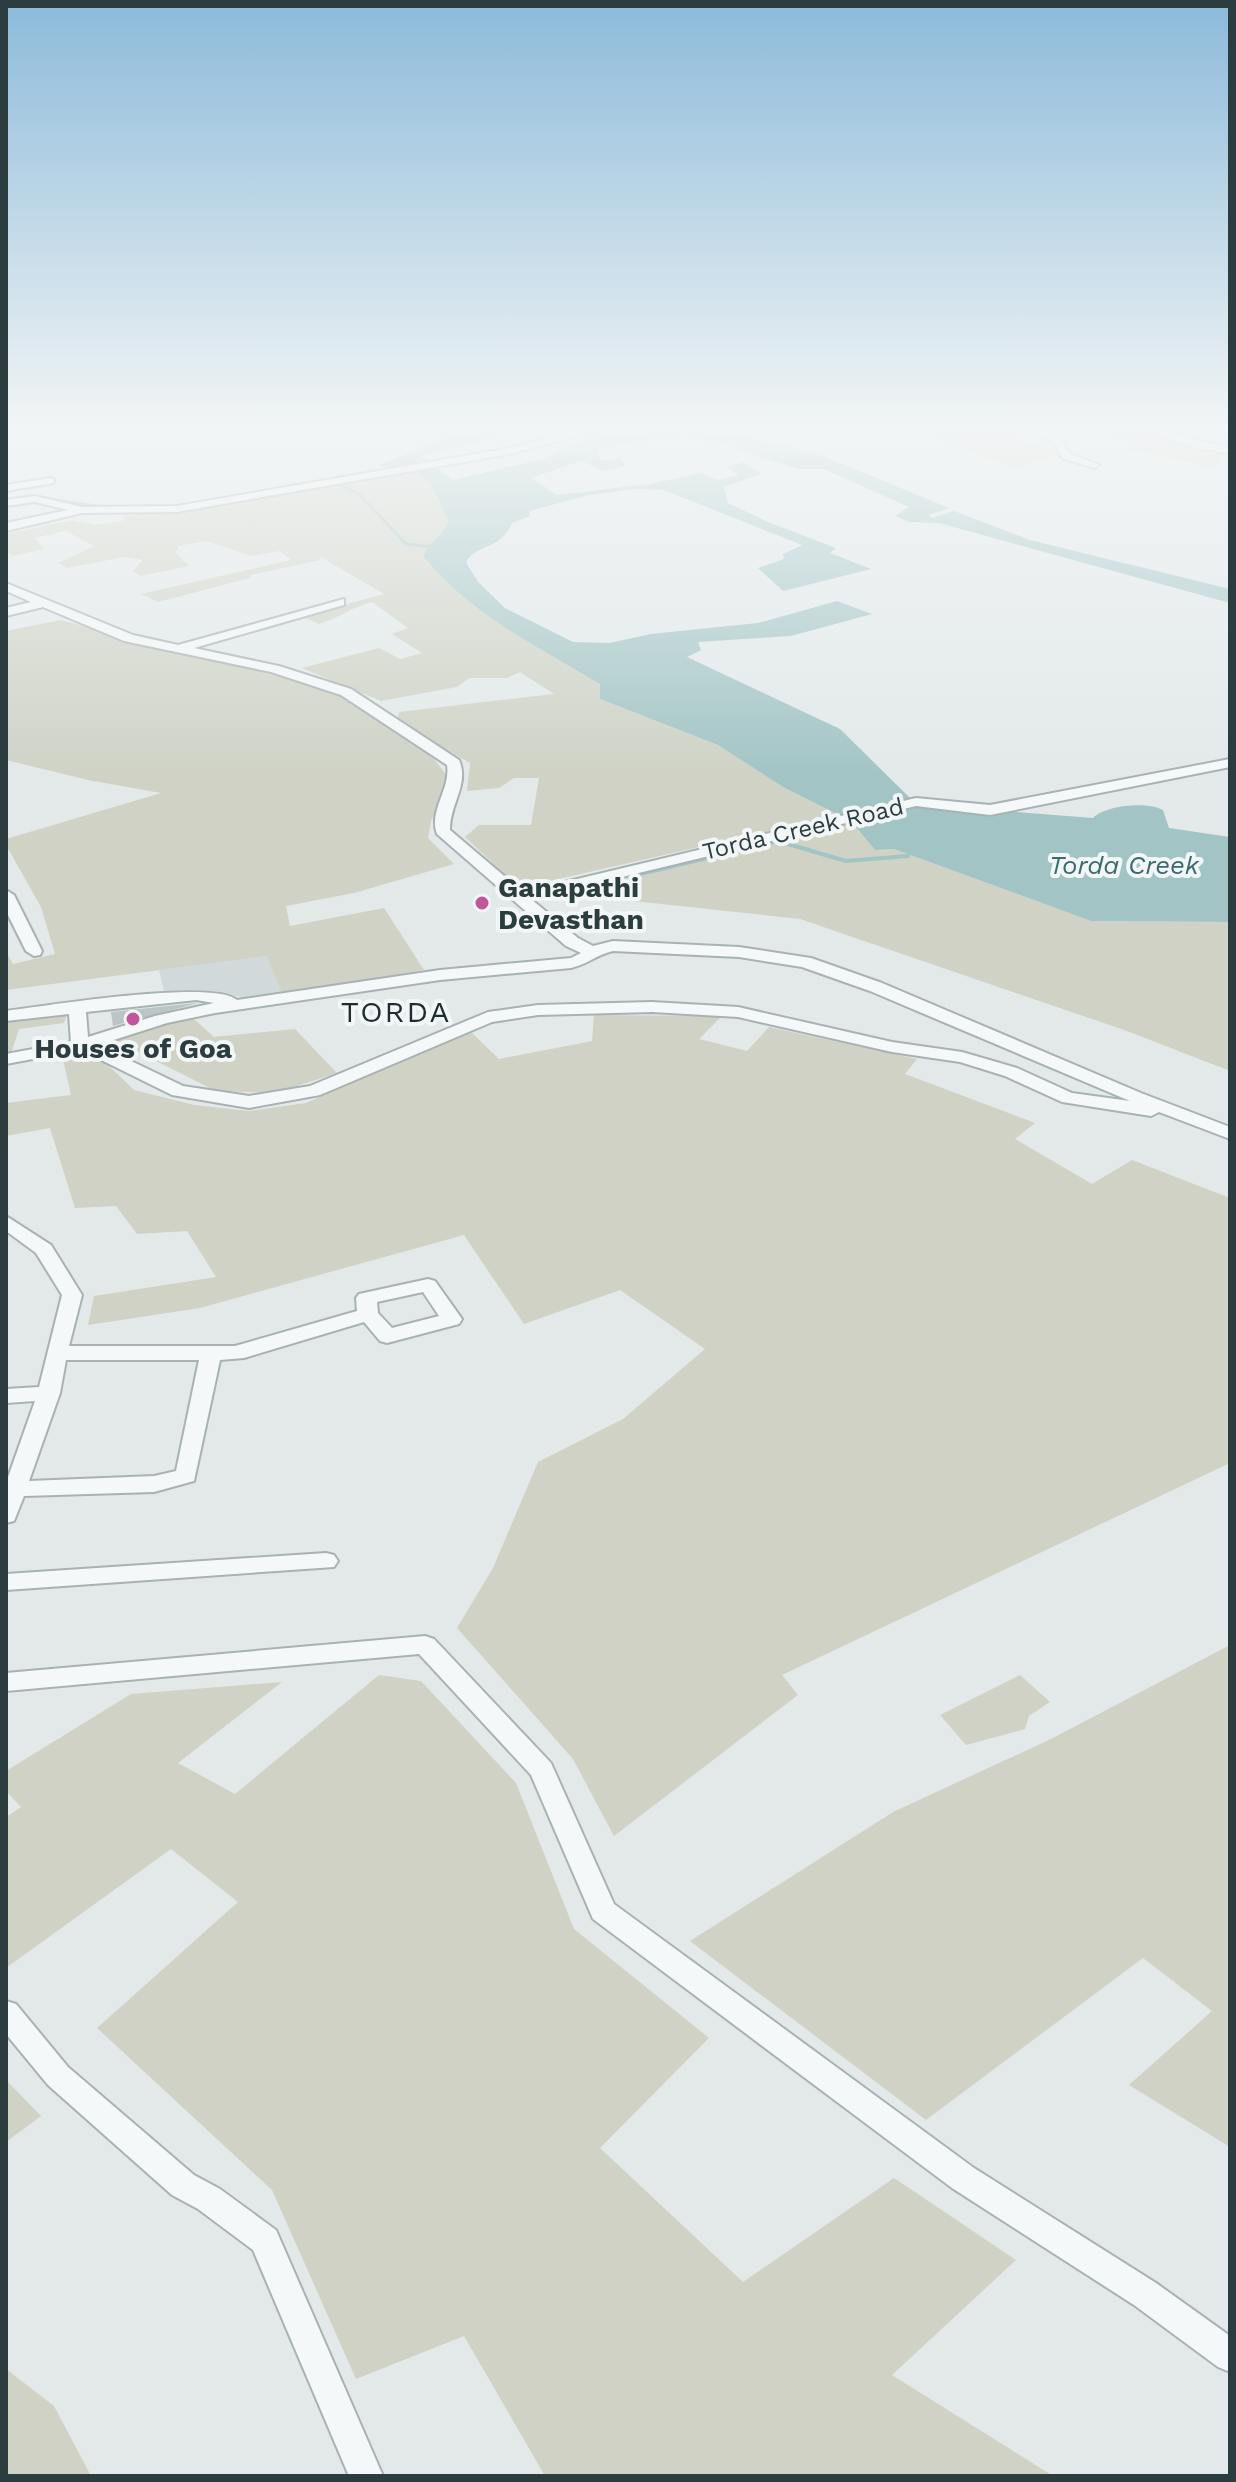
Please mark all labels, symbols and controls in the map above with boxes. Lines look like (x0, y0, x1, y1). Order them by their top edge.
street label: Torda Creek Road (700, 792, 906, 866)
water label: Torda Creek (1049, 850, 1200, 880)
place label: Ganapathi Devasthan (498, 871, 644, 936)
marker: Ganapathi Devasthan (473, 894, 491, 912)
district label: TORDA (341, 994, 451, 1029)
marker: Houses of Goa (124, 1010, 142, 1028)
place label: Houses of Goa (34, 1032, 233, 1065)

